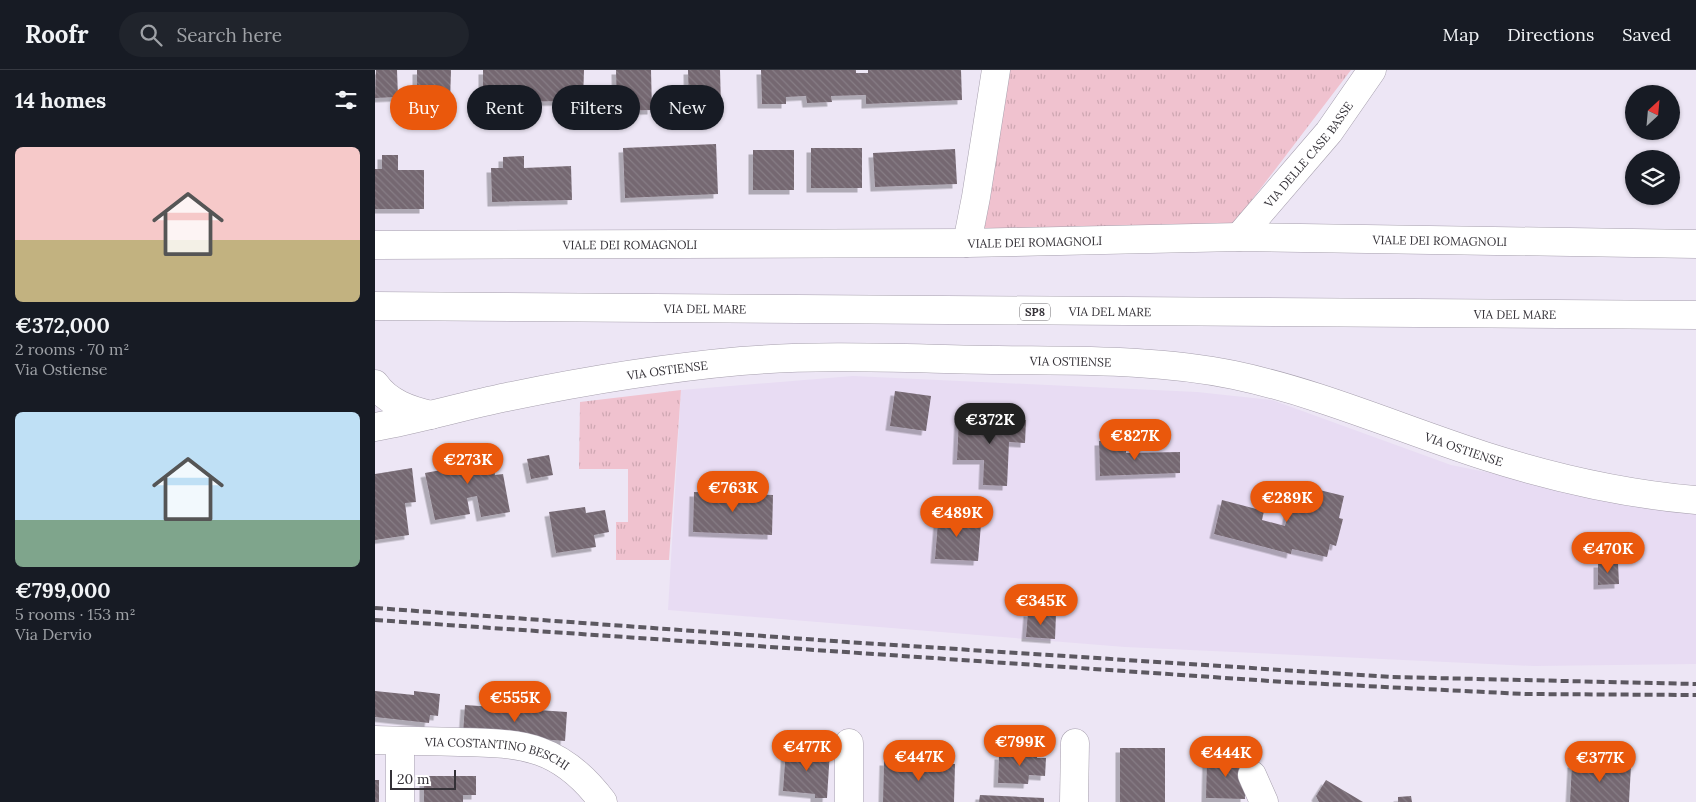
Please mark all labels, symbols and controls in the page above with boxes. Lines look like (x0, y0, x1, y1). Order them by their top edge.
search box (119, 12, 469, 57)
text: Roofr (25, 19, 89, 50)
icon: search (137, 21, 165, 49)
text: Search here (177, 23, 282, 47)
text: Map (1443, 23, 1479, 46)
text: Directions (1507, 23, 1594, 46)
text: Saved (1622, 23, 1671, 46)
chip: Buy (390, 85, 457, 130)
chip: Rent (467, 85, 542, 130)
chip: Filters (552, 85, 640, 130)
chip: New (650, 85, 724, 130)
north arrow (1625, 85, 1680, 140)
map controls (1625, 85, 1680, 205)
icon: filters (332, 86, 360, 114)
text: 14 homes (15, 87, 106, 114)
street label: VIA DELLE CASE BASSE (1260, 98, 1356, 211)
button: layers (1625, 150, 1680, 205)
icon: home (143, 179, 233, 269)
street label: VIALE DEI ROMAGNOLI (1372, 232, 1507, 249)
street label: VIALE DEI ROMAGNOLI (967, 233, 1102, 251)
street label: VIALE DEI ROMAGNOLI (562, 236, 697, 252)
street label: VIA DEL MARE (663, 300, 746, 316)
road number: SP8 (1020, 303, 1050, 320)
street label: VIA DEL MARE (1068, 303, 1151, 319)
street label: VIA DEL MARE (1473, 306, 1556, 322)
text: €372,000 (15, 312, 110, 339)
text: 2 rooms · 70 m² (15, 339, 129, 359)
street label: VIA OSTIENSE (1029, 353, 1112, 369)
street label: VIA OSTIENSE (625, 357, 709, 383)
text: Via Ostiense (15, 359, 107, 379)
pin: €372K (955, 402, 1025, 445)
text: €372K (965, 409, 1015, 429)
pin: €827K (1100, 418, 1170, 461)
text: €827K (1110, 425, 1160, 445)
street label: VIA OSTIENSE (1422, 428, 1505, 469)
pin: €273K (433, 442, 503, 485)
icon: home (143, 444, 233, 534)
text: €273K (443, 449, 493, 469)
pin: €763K (698, 470, 768, 513)
text: €763K (708, 477, 758, 497)
pin: €289K (1252, 480, 1322, 523)
text: €289K (1261, 487, 1313, 507)
pin: €489K (922, 496, 992, 538)
text: €489K (931, 502, 983, 522)
pin: €470K (1573, 532, 1643, 574)
text: €470K (1583, 538, 1633, 558)
text: €799,000 (15, 577, 111, 604)
pin: €345K (1006, 584, 1076, 626)
text: €345K (1016, 590, 1066, 610)
text: 5 rooms · 153 m² (15, 604, 136, 624)
text: Via Dervio (15, 624, 92, 644)
pin: €555K (480, 680, 550, 723)
text: €555K (490, 687, 540, 707)
pin: €799K (985, 724, 1055, 767)
pin: €477K (772, 730, 842, 772)
text: €799K (995, 731, 1045, 751)
street label: VIA COSTANTINO BESCHI (424, 734, 573, 773)
text: €477K (783, 736, 831, 756)
pin: €444K (1191, 736, 1261, 778)
pin: €447K (884, 740, 954, 782)
pin: €377K (1565, 740, 1635, 783)
text: €444K (1201, 742, 1251, 762)
text: €447K (894, 746, 944, 766)
text: €377K (1576, 747, 1624, 767)
scale bar (390, 767, 456, 790)
text: 20 m (397, 770, 429, 788)

